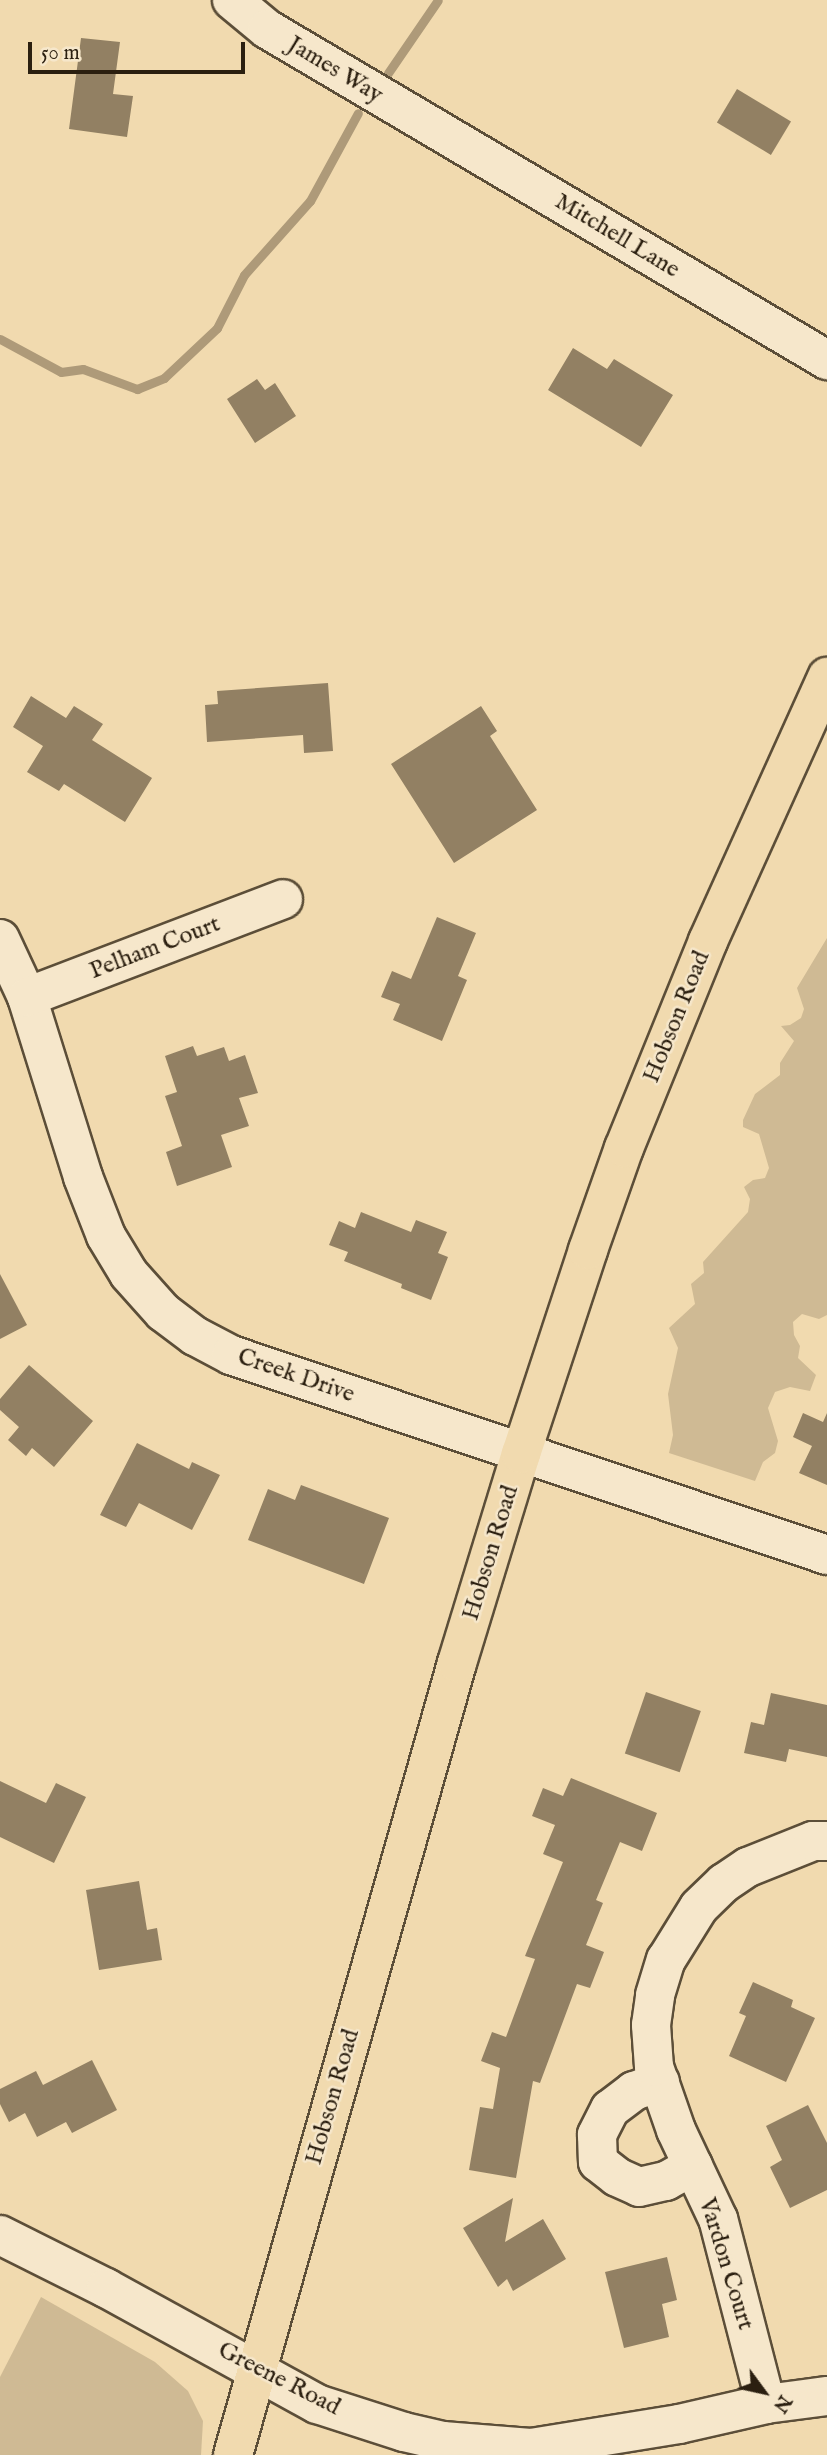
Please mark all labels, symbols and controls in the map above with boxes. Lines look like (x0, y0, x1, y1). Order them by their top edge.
scale bar (32, 28, 248, 72)
street label: James Way (282, 30, 388, 110)
text: 50 m (41, 40, 80, 67)
street label: Mitchell Lane (549, 187, 685, 285)
street label: Pelham Court (86, 910, 224, 986)
street label: Hobson Road (638, 947, 716, 1087)
street label: Creek Drive (234, 1343, 358, 1409)
street label: Hobson Road (457, 1482, 525, 1624)
street label: Hobson Road (300, 2026, 366, 2168)
street label: Vardon Court (692, 2195, 760, 2333)
street label: Greene Road (213, 2336, 345, 2422)
north arrow (729, 2357, 799, 2427)
text: N (767, 2390, 796, 2417)

